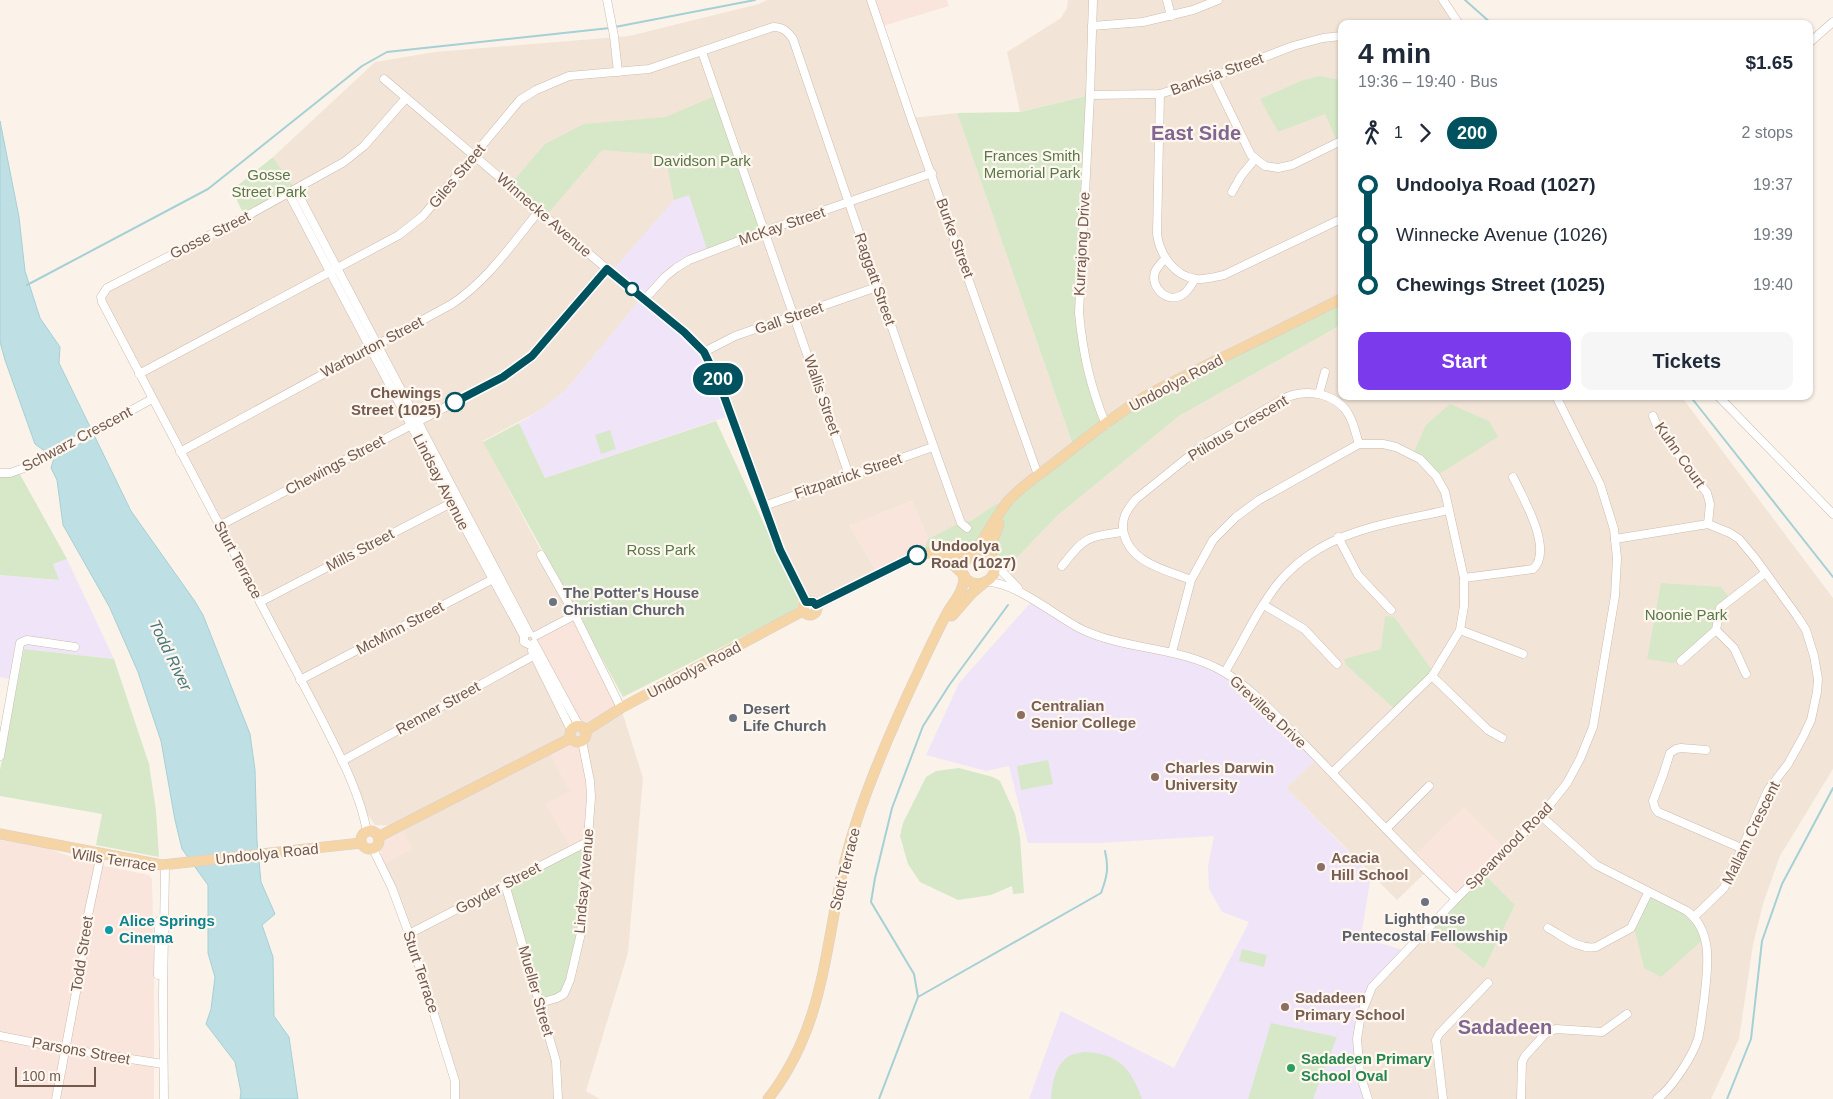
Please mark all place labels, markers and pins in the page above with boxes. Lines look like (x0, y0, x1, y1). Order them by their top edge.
unlabelled marker (625, 282, 639, 296)
place label: Chewings Street (1025) (351, 384, 441, 418)
marker: Chewings Street (1025) (445, 392, 465, 412)
place label: Undoolya Road (1027) (931, 537, 1016, 571)
marker: Undoolya Road (1027) (907, 545, 927, 565)
place label: The Potter's House Christian Church (563, 584, 699, 618)
marker: The Potter's House Christian Church (547, 596, 559, 608)
place label: Centralian Senior College (1031, 697, 1136, 731)
place label: Desert Life Church (743, 700, 826, 734)
marker: Centralian Senior College (1015, 709, 1027, 721)
marker: Desert Life Church (727, 712, 739, 724)
place label: Charles Darwin University (1165, 759, 1274, 793)
marker: Charles Darwin University (1149, 771, 1161, 783)
place label: Acacia Hill School (1331, 849, 1409, 883)
marker: Acacia Hill School (1315, 861, 1327, 873)
marker: Lighthouse Pentecostal Fellowship (1419, 896, 1431, 908)
place label: Lighthouse Pentecostal Fellowship (1342, 910, 1508, 944)
place label: Alice Springs Cinema (119, 912, 215, 946)
marker: Alice Springs Cinema (103, 924, 115, 936)
place label: Sadadeen Primary School (1295, 989, 1405, 1023)
marker: Sadadeen Primary School (1279, 1001, 1291, 1013)
place label: Sadadeen Primary School Oval (1301, 1050, 1433, 1084)
marker: Sadadeen Primary School Oval (1285, 1062, 1297, 1074)

